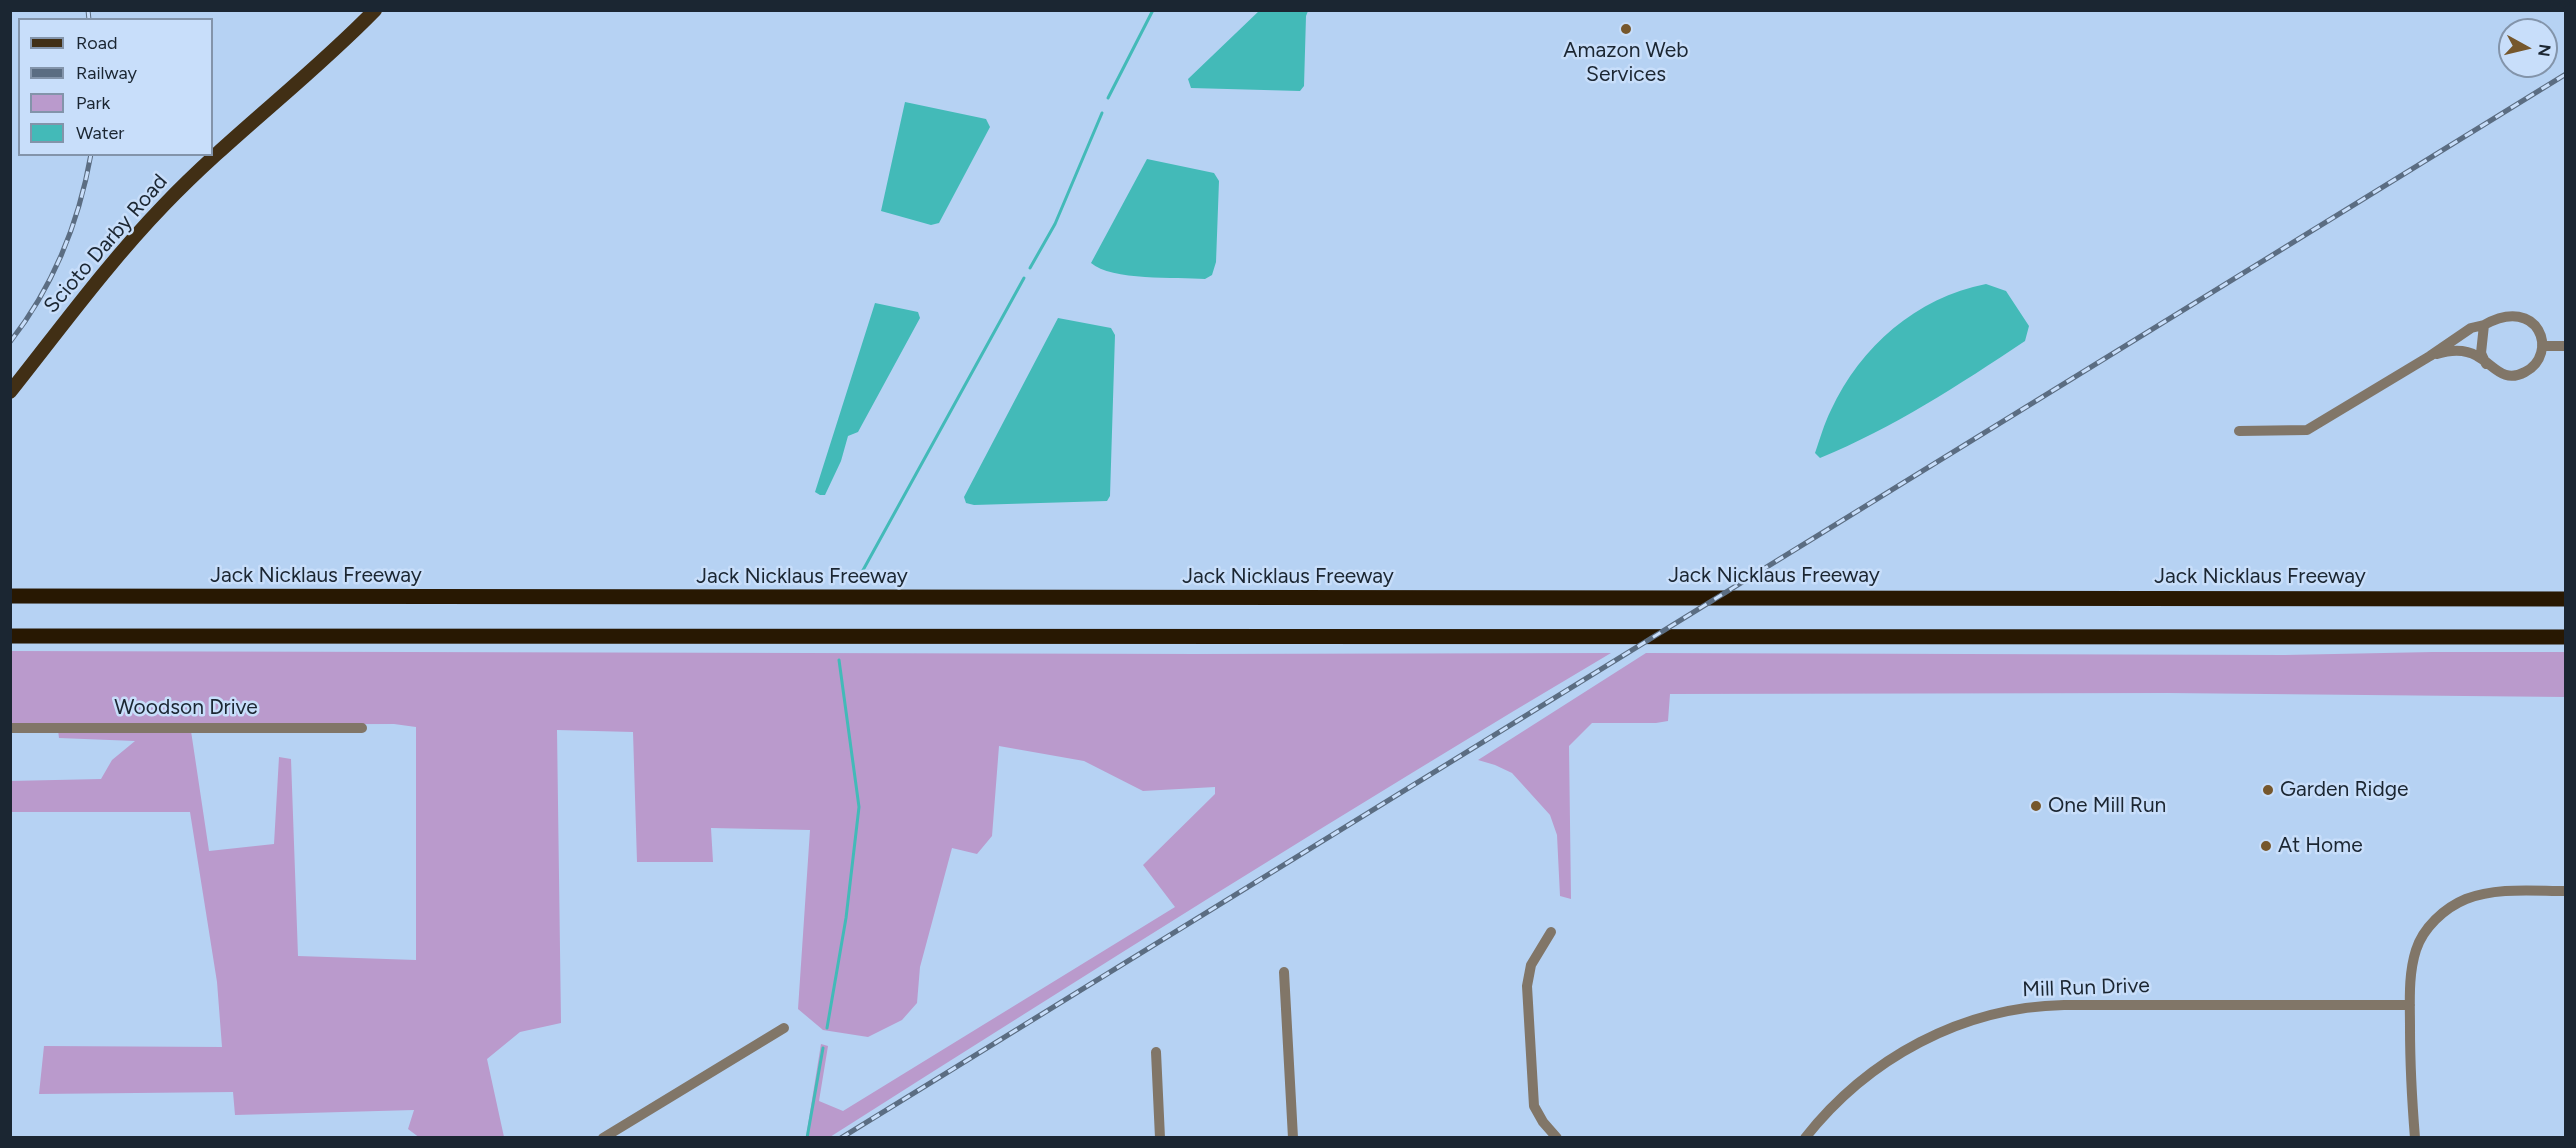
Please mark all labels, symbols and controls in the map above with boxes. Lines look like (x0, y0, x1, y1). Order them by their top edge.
legend (18, 18, 213, 156)
north arrow (2498, 18, 2558, 78)
marker: Amazon Web Services (1619, 22, 1633, 36)
text: Road (76, 32, 117, 54)
place label: Amazon Web Services (1563, 38, 1689, 88)
text: N (2534, 43, 2555, 58)
text: Railway (76, 62, 137, 84)
text: Park (76, 92, 110, 114)
text: Water (76, 122, 124, 144)
street label: Scioto Darby Road (39, 170, 173, 318)
street label: Jack Nicklaus Freeway (210, 563, 422, 589)
street label: Jack Nicklaus Freeway (1668, 563, 1880, 589)
street label: Jack Nicklaus Freeway (696, 564, 908, 590)
street label: Jack Nicklaus Freeway (1182, 564, 1394, 590)
street label: Jack Nicklaus Freeway (2154, 564, 2366, 590)
street label: Woodson Drive (114, 695, 258, 721)
place label: Garden Ridge (2280, 777, 2409, 803)
marker: Garden Ridge (2261, 783, 2275, 797)
place label: One Mill Run (2048, 793, 2166, 819)
marker: One Mill Run (2029, 799, 2043, 813)
place label: At Home (2278, 833, 2363, 859)
marker: At Home (2259, 839, 2273, 853)
street label: Mill Run Drive (2022, 973, 2150, 1003)

